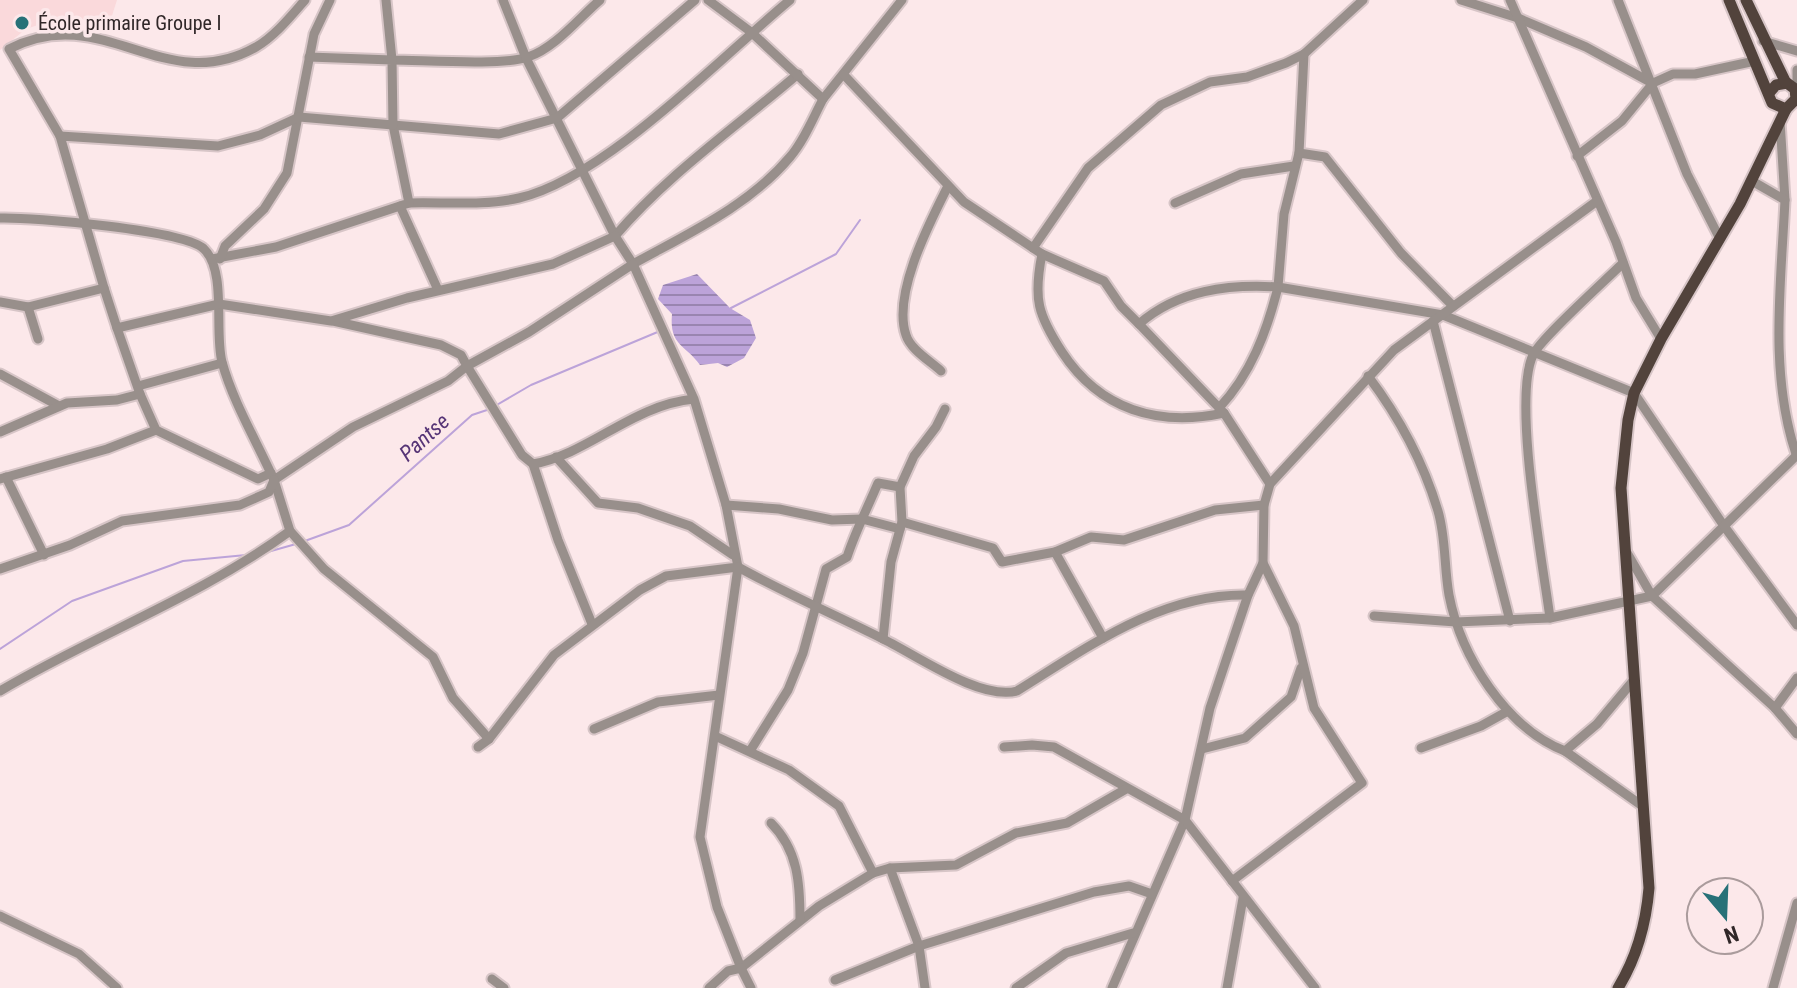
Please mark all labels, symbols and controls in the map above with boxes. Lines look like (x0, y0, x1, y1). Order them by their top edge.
place label: École primaire Groupe I (38, 11, 222, 35)
marker: École primaire Groupe I (13, 14, 31, 32)
water label: Pantse (394, 409, 454, 466)
north arrow (1685, 876, 1765, 956)
text: N (1721, 920, 1742, 948)

